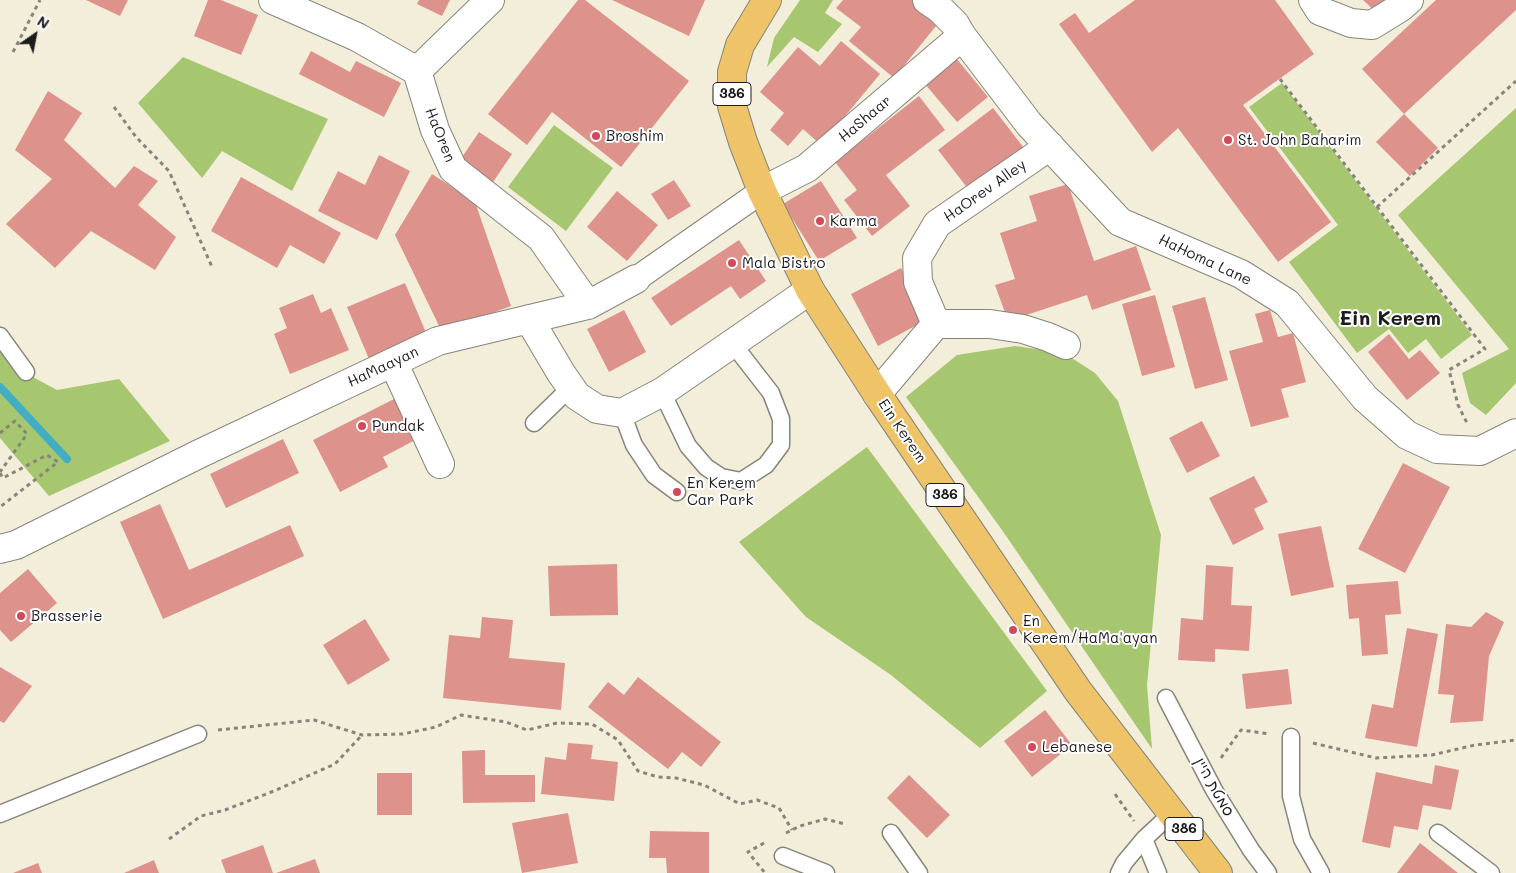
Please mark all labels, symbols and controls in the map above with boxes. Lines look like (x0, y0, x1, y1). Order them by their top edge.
north arrow (10, 10, 60, 60)
text: N (34, 11, 53, 33)
road number: 386 (713, 82, 751, 106)
street label: HaShaar (835, 92, 895, 146)
street label: HaOren (421, 105, 459, 165)
place label: Broshim (606, 127, 664, 145)
marker: Broshim (590, 130, 602, 142)
place label: St. John Baharim (1238, 131, 1362, 149)
marker: St. John Baharim (1222, 134, 1234, 146)
street label: HaOrev Alley (940, 156, 1030, 226)
place label: Karma (830, 212, 877, 230)
marker: Karma (814, 215, 826, 227)
street label: HaHoma Lane (1156, 231, 1254, 289)
place label: Mala Bistro (742, 254, 825, 272)
marker: Mala Bistro (726, 257, 738, 269)
district label: Ein Kerem (1339, 307, 1441, 331)
street label: HaMaayan (345, 343, 421, 391)
street label: Ein Kerem (874, 396, 930, 466)
place label: Pundak (372, 417, 424, 435)
marker: Pundak (356, 420, 368, 432)
place label: En Kerem Car Park (687, 474, 756, 509)
road number: 386 (926, 484, 964, 506)
marker: En Kerem Car Park (671, 486, 683, 498)
place label: Brasserie (31, 607, 102, 625)
marker: Brasserie (15, 610, 27, 622)
place label: En Kerem/HaMa'ayan (1023, 612, 1158, 647)
marker: En Kerem/HaMa'ayan (1007, 624, 1019, 636)
place label: Lebanese (1042, 738, 1112, 756)
marker: Lebanese (1026, 741, 1038, 753)
street label: סמטת היין (1190, 754, 1238, 820)
road number: 386 (1165, 818, 1203, 841)

